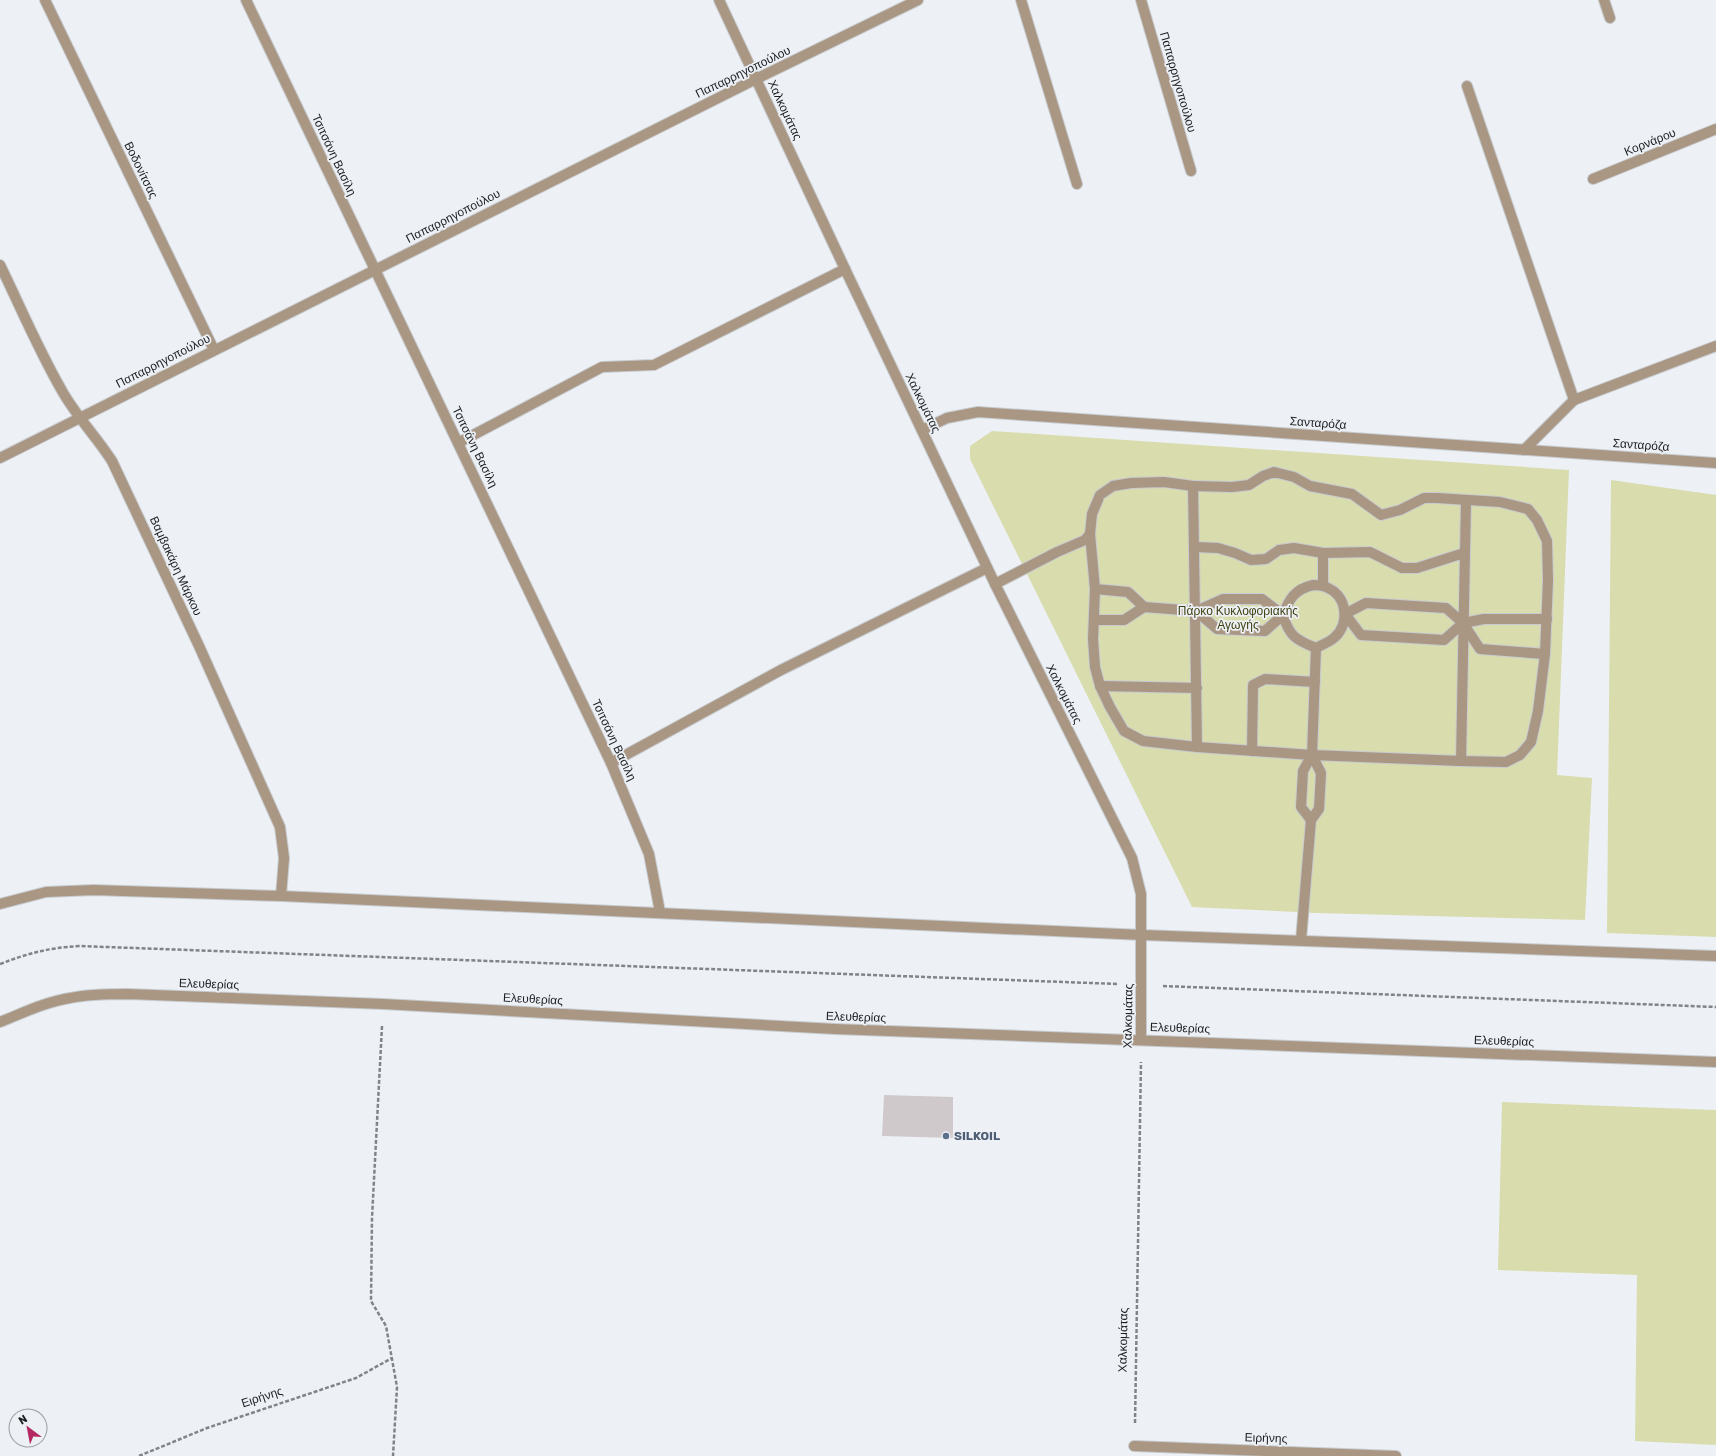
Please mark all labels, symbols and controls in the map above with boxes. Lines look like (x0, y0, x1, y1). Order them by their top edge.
street label: Παπαρρηγοπούλου (1157, 30, 1199, 134)
street label: Παπαρρηγοπούλου (693, 43, 793, 101)
street label: Χαλκομάτας (765, 78, 805, 142)
street label: Τσιτσάνη Βασίλη (309, 112, 359, 198)
street label: Κορνάρου (1622, 125, 1678, 159)
street label: Βοδονίτσας (121, 139, 161, 201)
street label: Παπαρρηγοπούλου (404, 186, 502, 246)
street label: Παπαρρηγοπούλου (114, 331, 212, 391)
street label: Χαλκομάτας (903, 371, 944, 435)
street label: Τσιτσάνη Βασίλη (449, 404, 501, 490)
street label: Σανταρόζα (1289, 414, 1347, 432)
street label: Σανταρόζα (1612, 436, 1670, 454)
street label: Βαμβακάρη Μάρκου (147, 514, 205, 618)
park label: Πάρκο Κυκλοφοριακής Αγωγής (1178, 604, 1298, 632)
street label: Χαλκομάτας (1043, 662, 1085, 726)
street label: Τσιτσάνη Βασίλη (589, 697, 639, 783)
street label: Ελευθερίας (179, 976, 240, 992)
street label: Χαλκομάτας (1120, 983, 1136, 1048)
street label: Ελευθερίας (503, 990, 564, 1008)
street label: Ελευθερίας (826, 1009, 887, 1025)
street label: Ελευθερίας (1150, 1020, 1211, 1036)
street label: Ελευθερίας (1474, 1033, 1535, 1049)
place label: SILKOIL (954, 1129, 1000, 1143)
marker: SILKOIL (941, 1131, 951, 1141)
street label: Χαλκομάτας (1115, 1307, 1131, 1372)
street label: Ειρήνης (240, 1384, 285, 1410)
north arrow (8, 1408, 48, 1448)
text: N (16, 1412, 30, 1428)
street label: Ειρήνης (1244, 1430, 1288, 1446)

